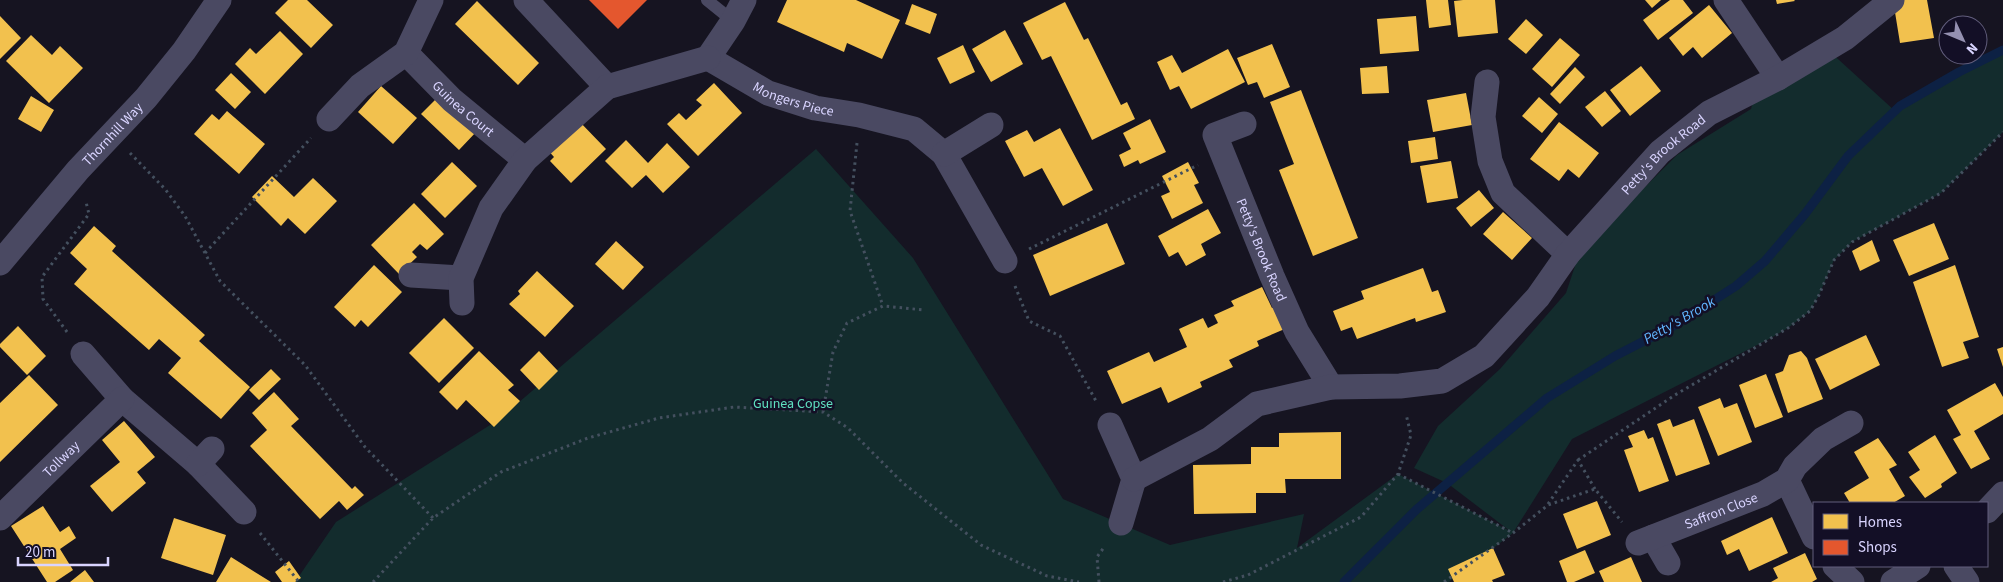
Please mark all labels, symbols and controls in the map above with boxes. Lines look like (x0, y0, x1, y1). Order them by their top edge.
north arrow (1938, 15, 1988, 65)
text: N (1961, 38, 1982, 59)
street label: Guinea Court (427, 76, 499, 142)
street label: Mongers Piece (749, 77, 835, 122)
street label: Thornhill Way (78, 98, 148, 171)
street label: Petty's Brook Road (1617, 110, 1710, 200)
street label: Petty's Brook Road (1231, 196, 1291, 305)
water label: Petty's Brook (1639, 291, 1720, 349)
park label: Guinea Copse (753, 394, 833, 414)
street label: Tollway (38, 436, 85, 482)
street label: Saffron Close (1682, 488, 1761, 535)
legend (1813, 502, 1988, 567)
text: Homes (1858, 512, 1902, 533)
scale bar (18, 534, 108, 566)
text: Shops (1858, 537, 1897, 558)
text: 20 m (25, 542, 55, 563)

